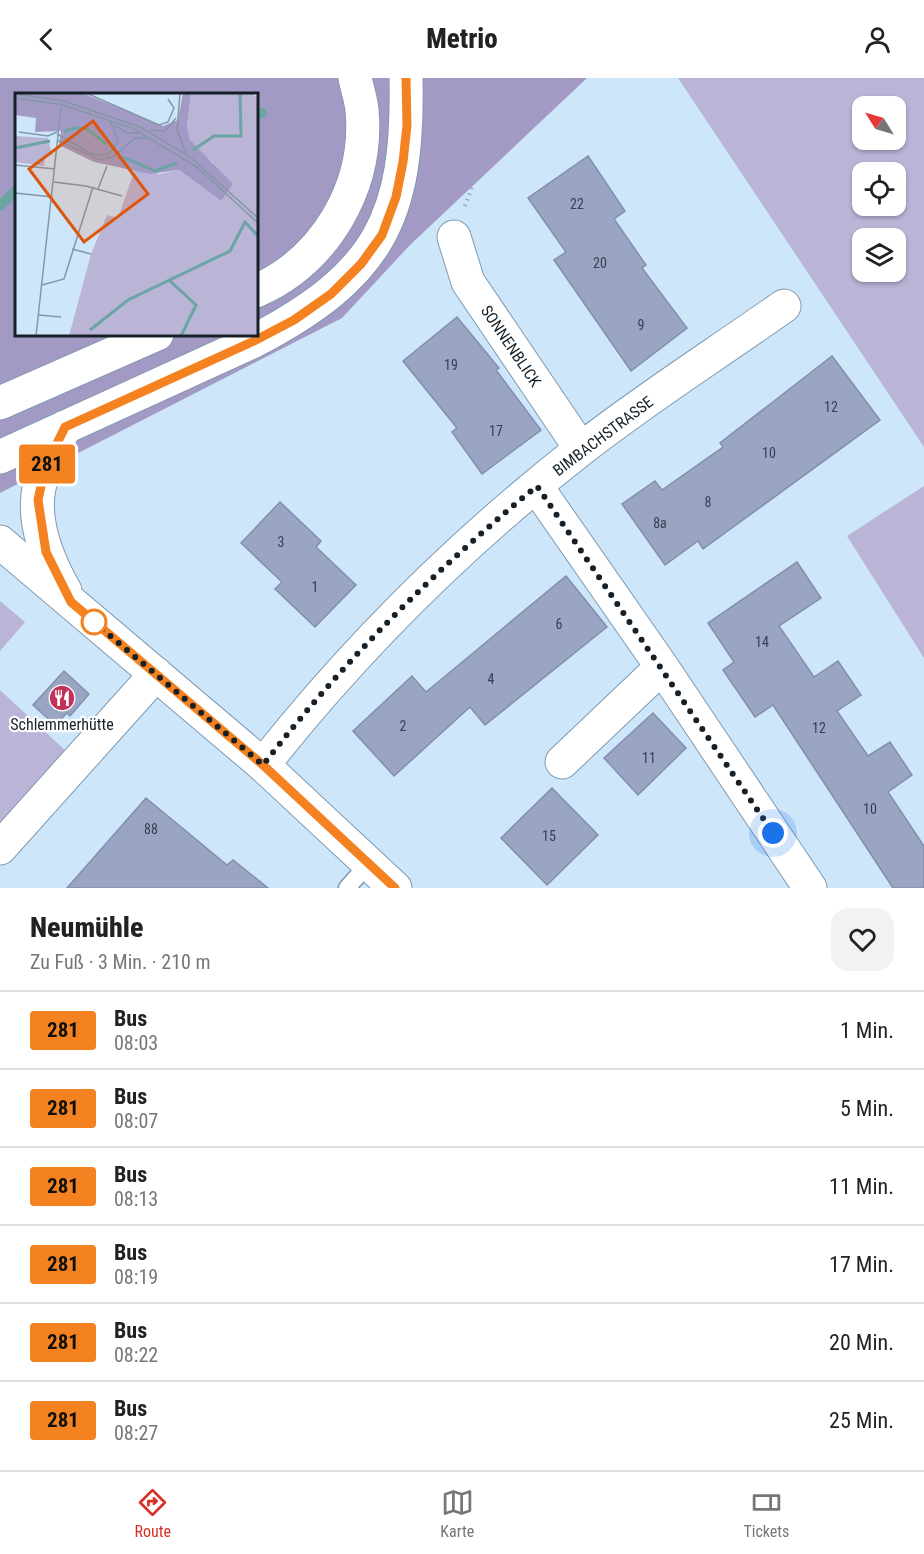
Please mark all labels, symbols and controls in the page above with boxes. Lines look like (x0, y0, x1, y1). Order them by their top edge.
icon: back (30, 23, 63, 56)
text: Metrio (426, 23, 498, 55)
icon: person (861, 23, 894, 56)
inset map (15, 93, 258, 336)
north arrow (852, 96, 906, 150)
map controls (852, 96, 906, 282)
button: locate (852, 162, 906, 216)
house number: 22 (570, 196, 584, 212)
button: layers (852, 228, 906, 282)
house number: 20 (593, 255, 607, 271)
street label: SONNENBLICK (477, 302, 545, 390)
house number: 9 (638, 317, 644, 333)
house number: 19 (444, 357, 458, 373)
street label: BIMBACHSTRASSE (549, 392, 657, 480)
house number: 12 (824, 399, 838, 415)
house number: 17 (489, 423, 503, 439)
line badge: 281 (12, 444, 82, 484)
house number: 10 (762, 445, 776, 461)
text: 281 (31, 452, 63, 476)
house number: 8 (705, 494, 712, 510)
house number: 8a (653, 515, 667, 531)
house number: 3 (278, 534, 284, 550)
house number: 1 (312, 579, 318, 595)
unlabelled marker (81, 609, 107, 635)
house number: 6 (556, 616, 563, 632)
house number: 14 (755, 634, 769, 650)
house number: 4 (488, 671, 495, 687)
restaurant icon: Schlemmerhütte (47, 683, 77, 713)
place label: Schlemmerhütte (10, 715, 114, 734)
house number: 2 (400, 718, 407, 734)
house number: 12 (812, 720, 826, 736)
house number: 11 (642, 750, 656, 766)
house number: 10 (863, 801, 877, 817)
your location (758, 818, 788, 848)
house number: 88 (144, 821, 158, 837)
house number: 15 (542, 828, 556, 844)
button: heart (831, 908, 894, 971)
text: Neumühle (30, 911, 143, 944)
text: Zu Fuß · 3 Min. · 210 m (30, 950, 211, 974)
text: Bus (114, 1006, 147, 1031)
text: 281 (47, 1018, 79, 1042)
text: 1 Min. (840, 1018, 894, 1043)
text: 08:03 (114, 1031, 158, 1055)
text: Bus (114, 1084, 147, 1109)
text: 281 (47, 1096, 79, 1120)
text: 5 Min. (840, 1096, 894, 1121)
text: 08:07 (114, 1109, 158, 1133)
text: Bus (114, 1162, 147, 1187)
text: 281 (47, 1174, 79, 1198)
text: 11 Min. (829, 1174, 894, 1199)
text: 08:13 (114, 1187, 158, 1211)
text: Bus (114, 1240, 147, 1265)
text: 281 (47, 1252, 79, 1276)
text: 17 Min. (829, 1252, 894, 1277)
text: 08:19 (114, 1265, 158, 1289)
text: Bus (114, 1318, 147, 1343)
text: 281 (47, 1330, 79, 1354)
text: 20 Min. (829, 1330, 894, 1355)
text: 08:22 (114, 1343, 158, 1367)
text: Bus (114, 1396, 147, 1421)
text: 281 (47, 1408, 79, 1432)
text: 25 Min. (829, 1408, 894, 1433)
text: 08:27 (114, 1421, 158, 1445)
tab: Route (135, 1486, 171, 1541)
tab: Karte (440, 1486, 474, 1541)
tab: Tickets (743, 1486, 789, 1541)

